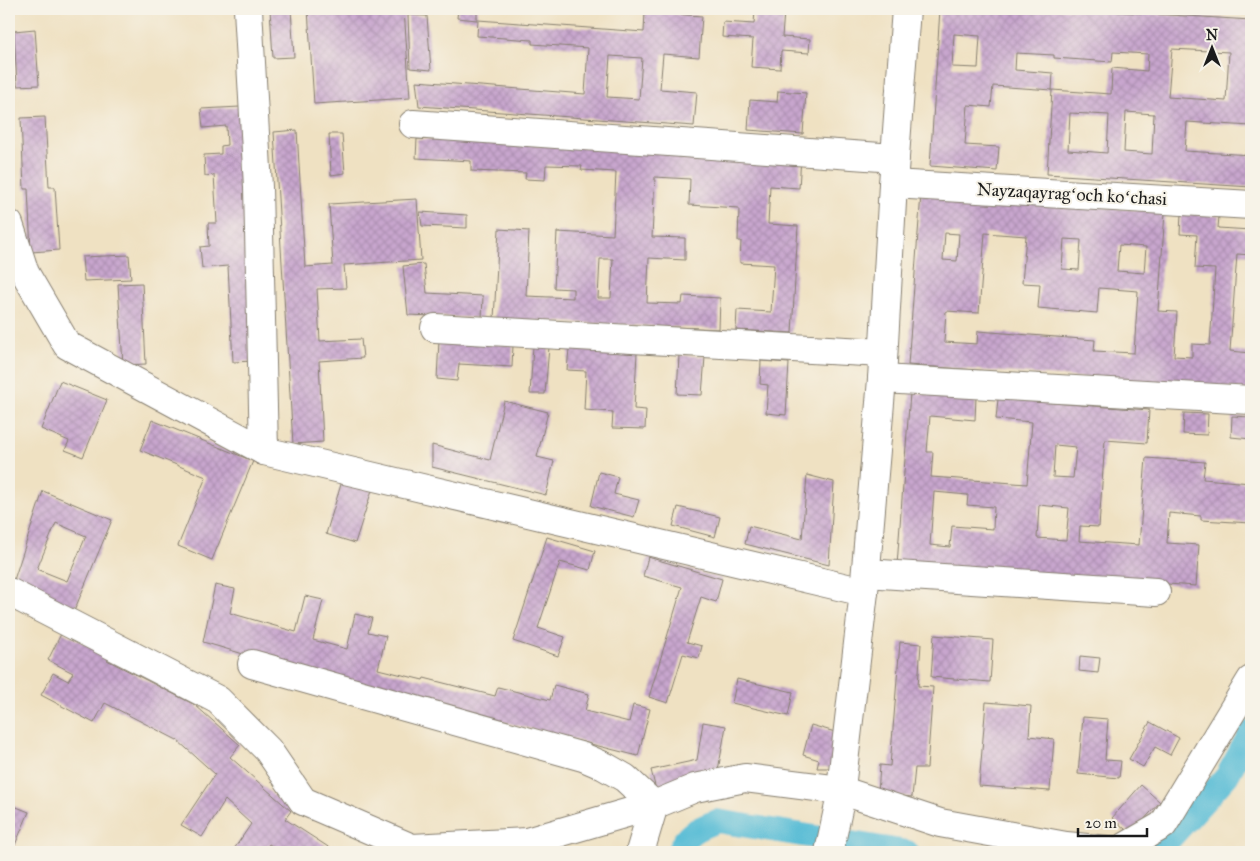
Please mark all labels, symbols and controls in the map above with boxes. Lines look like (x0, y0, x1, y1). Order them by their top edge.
north arrow (1188, 22, 1238, 72)
text: N (1206, 27, 1218, 44)
street label: Nayzaqayragʻoch koʻchasi (976, 178, 1168, 211)
scale bar (1078, 806, 1146, 838)
text: 20 m (1085, 814, 1117, 832)

